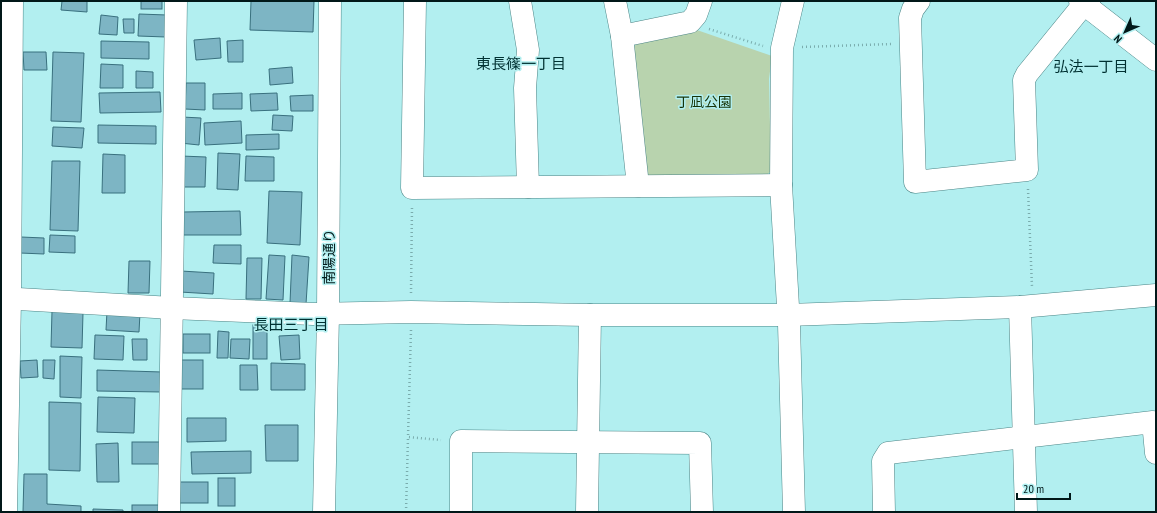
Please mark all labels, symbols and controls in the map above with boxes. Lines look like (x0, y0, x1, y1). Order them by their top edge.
north arrow (1105, 12, 1145, 52)
text: N (1111, 32, 1125, 46)
district label: 東長篠一丁目 (476, 54, 566, 73)
district label: 弘法一丁目 (1053, 57, 1129, 76)
park label: 丁凪公園 (676, 93, 732, 111)
street label: 南陽通り (320, 229, 338, 285)
district label: 長田三丁目 (253, 315, 329, 334)
scale bar (1017, 475, 1070, 501)
text: 20 m (1023, 481, 1044, 496)

